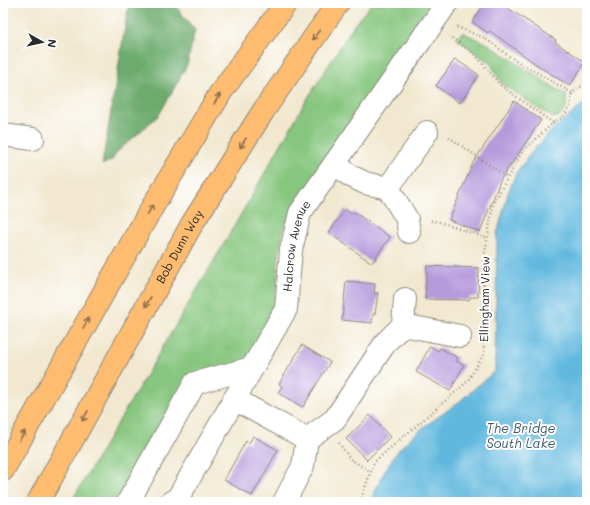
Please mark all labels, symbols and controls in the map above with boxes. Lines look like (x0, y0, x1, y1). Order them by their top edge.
north arrow (22, 22, 62, 62)
one-way arrow (312, 29, 320, 40)
text: N (44, 38, 60, 49)
one-way arrow (213, 93, 222, 104)
one-way arrow (239, 137, 247, 149)
street label: Halcrow Avenue (278, 196, 314, 292)
one-way arrow (147, 204, 155, 216)
street label: Bob Dunn Way (152, 206, 206, 286)
street label: Ellingham View (475, 256, 493, 342)
one-way arrow (144, 296, 152, 308)
one-way arrow (83, 317, 91, 329)
one-way arrow (81, 410, 88, 422)
water label: The Bridge South Lake (486, 419, 556, 451)
one-way arrow (19, 430, 27, 442)

